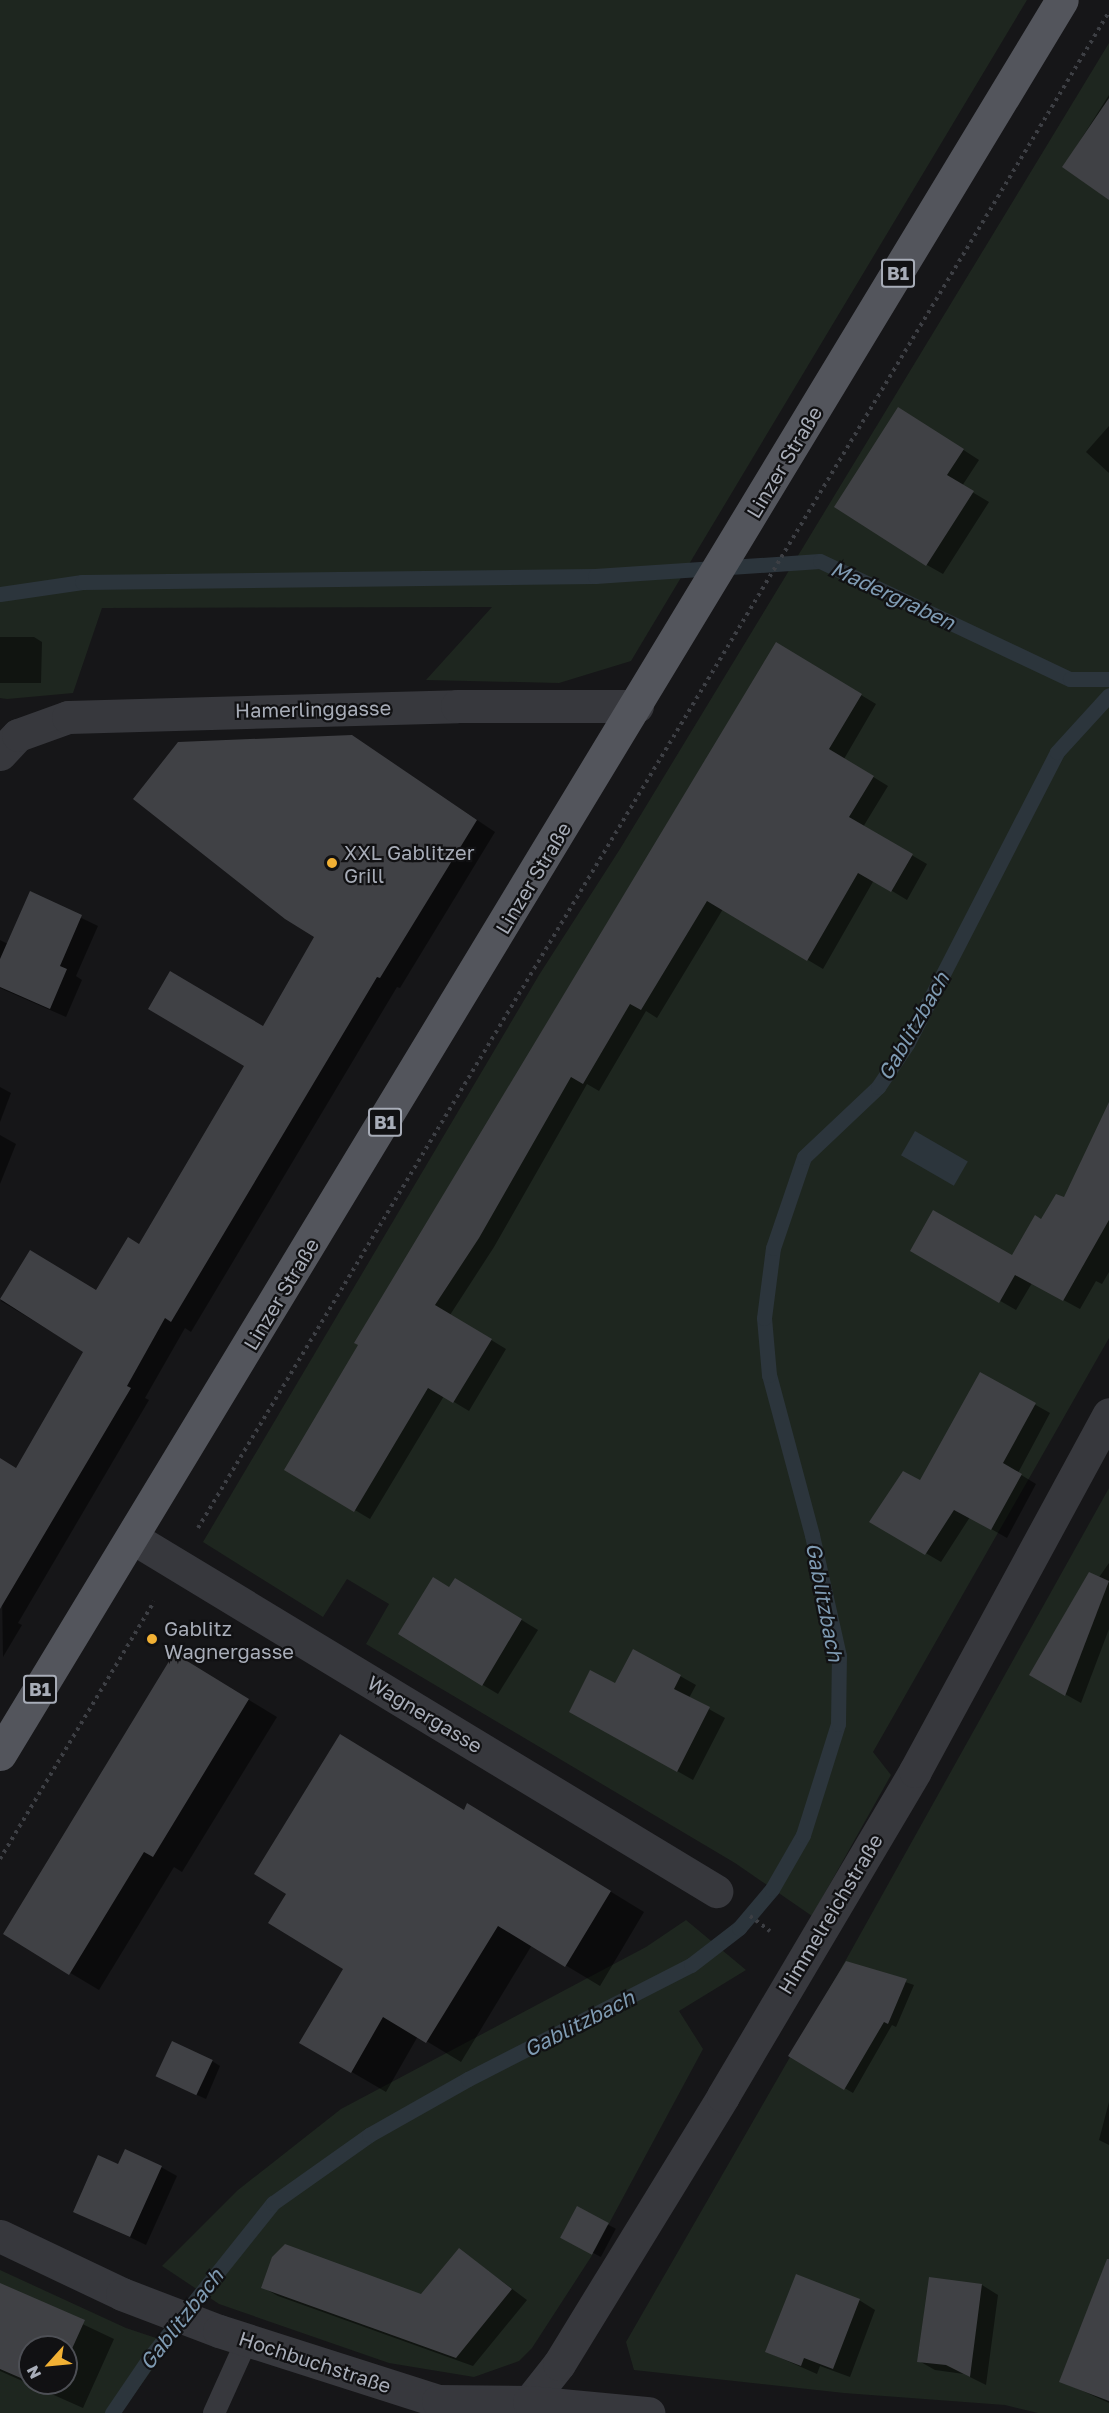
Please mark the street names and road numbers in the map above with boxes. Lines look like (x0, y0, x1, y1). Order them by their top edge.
road number: B1 (880, 258, 916, 288)
street label: Linzer Straße (741, 402, 827, 522)
street label: Hamerlinggasse (235, 696, 391, 722)
street label: Linzer Straße (490, 818, 576, 938)
road number: B1 (367, 1107, 403, 1137)
street label: Linzer Straße (238, 1234, 324, 1354)
street label: Wagnergasse (363, 1670, 487, 1758)
road number: B1 (22, 1674, 58, 1704)
street label: Himmelreichstraße (773, 1830, 887, 1998)
street label: Hochbuchstraße (236, 2326, 394, 2398)

